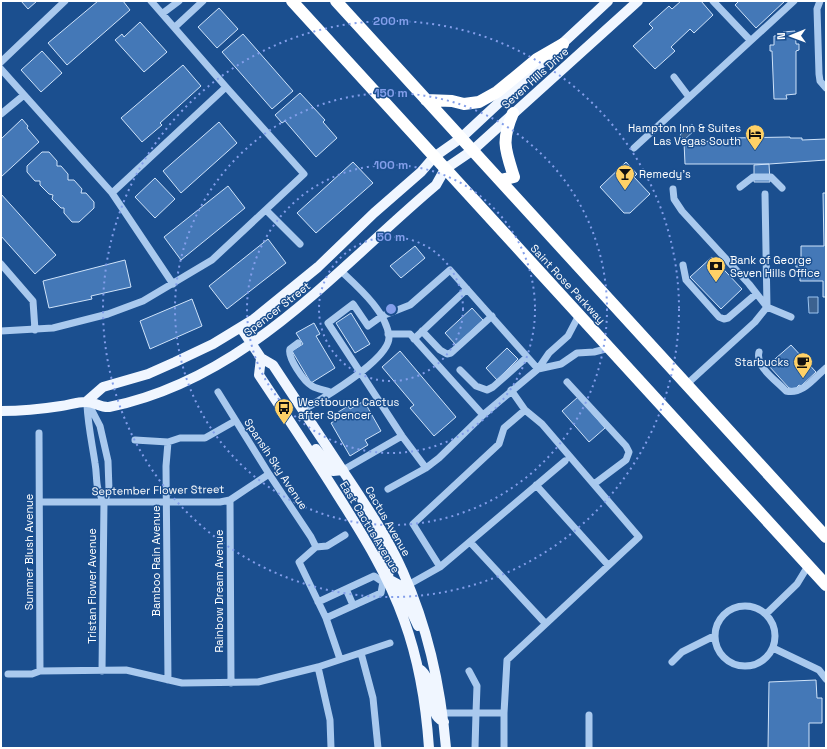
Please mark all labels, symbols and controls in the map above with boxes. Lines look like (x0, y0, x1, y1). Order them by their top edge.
text: 200 m (373, 13, 409, 29)
north arrow (771, 16, 811, 56)
text: N (774, 32, 788, 40)
street label: Seven Hills Drive (499, 44, 571, 112)
text: 150 m (374, 85, 408, 101)
place label: Hampton Inn & Suites Las Vegas South (628, 121, 741, 148)
hotel icon: Hampton Inn & Suites Las Vegas South (744, 123, 766, 151)
text: 100 m (374, 157, 408, 173)
bar icon: Remedy's (614, 163, 636, 191)
place label: Remedy's (639, 167, 691, 181)
text: 50 m (377, 229, 405, 245)
street label: Saint Rose Parkway (528, 241, 608, 327)
place label: Bank of George Seven Hills Office (730, 253, 820, 280)
bank icon: Bank of George Seven Hills Office (705, 255, 727, 283)
street label: Spencer Street (241, 279, 313, 339)
centre of rings (384, 302, 398, 316)
cafe icon: Starbucks (792, 351, 814, 379)
place label: Starbucks (735, 355, 789, 369)
place label: Westbound Cactus after Spencer (298, 395, 399, 422)
bus stop icon: Westbound Cactus after Spencer (273, 397, 295, 425)
street label: Spansih Sky Avenue (241, 416, 311, 512)
street label: East Cactus Avenue (337, 478, 403, 576)
street label: September Flower Street (92, 482, 224, 498)
street label: Cactus Avenue (362, 483, 414, 559)
street label: Summer Blush Avenue (22, 494, 36, 610)
street label: Bamboo Rain Avenue (149, 506, 163, 616)
street label: Tristan Flower Avenue (85, 528, 99, 644)
street label: Rainbow Dream Avenue (212, 529, 226, 653)

